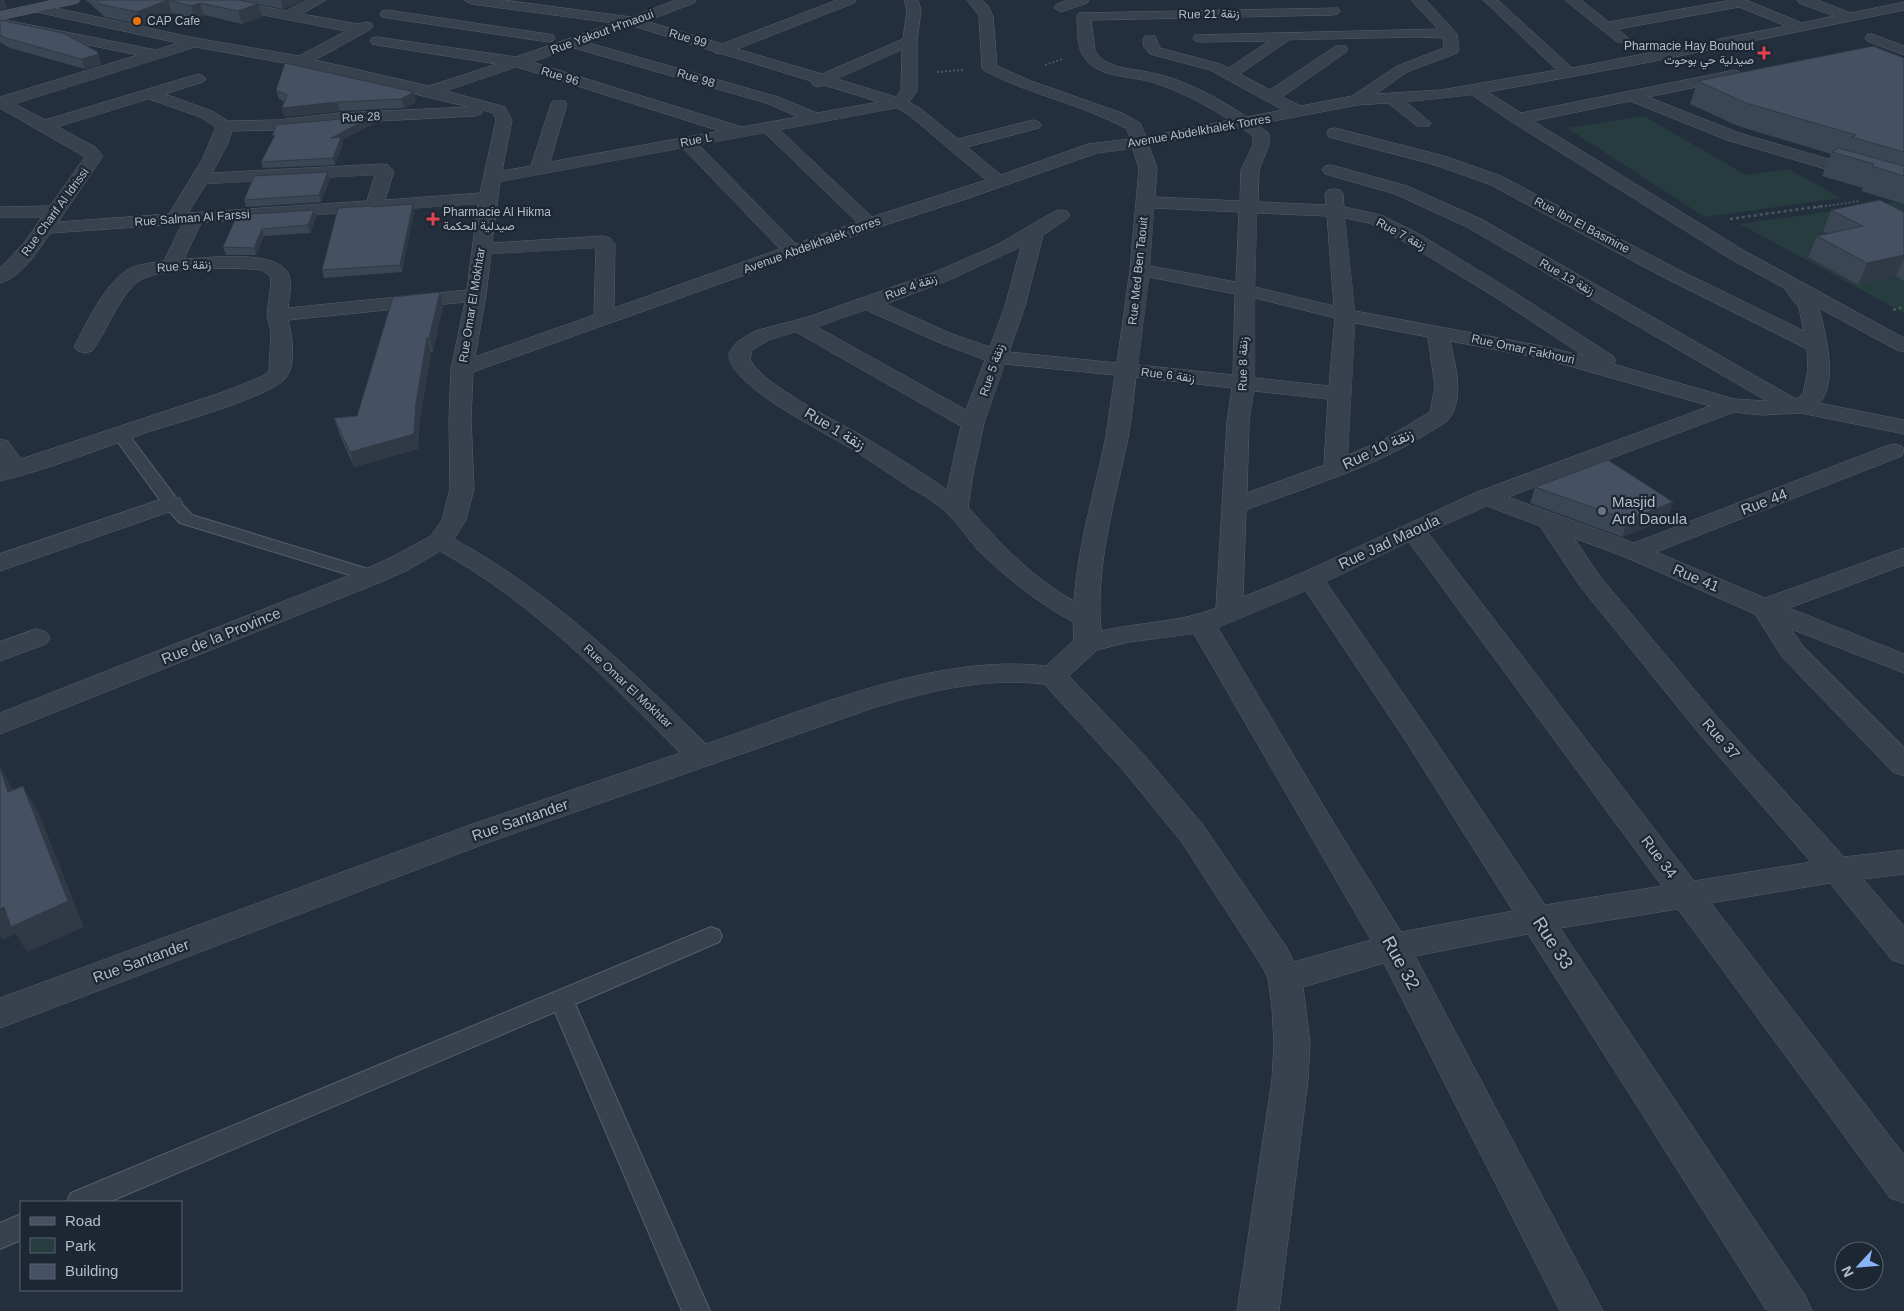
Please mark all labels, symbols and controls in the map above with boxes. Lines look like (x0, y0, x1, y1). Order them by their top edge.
street label: Rue 21 زنقة (1178, 6, 1240, 23)
street label: Rue Yakout H'maoui (549, 7, 655, 57)
place label: CAP Cafe (147, 14, 200, 28)
marker: CAP Cafe (131, 15, 143, 27)
street label: Rue 99 (667, 26, 709, 50)
place label: Pharmacie Hay Bouhout صيدلية حي بوحوت (1624, 39, 1755, 70)
marker: Pharmacie Hay Bouhout صيدلية حي بوحوت (1758, 47, 1770, 59)
street label: Rue 96 (539, 64, 581, 88)
street label: Rue 98 (675, 66, 717, 90)
street label: Rue 28 (341, 109, 381, 125)
street label: Avenue Abdelkhalek Torres (1126, 112, 1272, 150)
street label: Rue L (679, 130, 713, 150)
street label: Rue Charif Al Idrissi (18, 165, 92, 259)
street label: Rue Ibn El Basmine (1532, 194, 1632, 256)
place label: Pharmacie Al Hikma صيدلية الحكمة (443, 205, 551, 233)
street label: Rue Salman Al Farssi (134, 207, 250, 229)
marker: Pharmacie Al Hikma صيدلية الحكمة (427, 213, 439, 225)
street label: Avenue Abdelkhalek Torres (741, 214, 883, 276)
street label: Rue 7 زنقة (1373, 215, 1428, 254)
street label: Rue Med Ben Taouit (1125, 216, 1151, 326)
street label: Rue Omar El Mokhtar (456, 247, 488, 363)
street label: Rue 13 زنقة (1537, 256, 1597, 299)
street label: Rue 5 زنقة (156, 257, 212, 276)
street label: Rue 4 زنقة (883, 271, 939, 304)
street label: Rue Omar Fakhouri (1470, 331, 1576, 367)
street label: Rue 8 زنقة (1236, 337, 1251, 391)
street label: Rue 5 زنقة (977, 342, 1008, 398)
street label: Rue 6 زنقة (1140, 365, 1196, 386)
street label: Rue 1 زنقة (801, 404, 869, 454)
street label: Rue 10 زنقة (1340, 425, 1416, 473)
street label: Rue 44 (1738, 485, 1789, 518)
place label: Masjid Ard Daoula (1612, 493, 1688, 527)
marker: Masjid Ard Daoula (1596, 505, 1608, 517)
street label: Rue Jad Maoula (1336, 510, 1442, 572)
street label: Rue 41 (1671, 560, 1722, 595)
street label: Rue de la Province (159, 604, 283, 667)
street label: Rue Omar El Mokhtar (581, 641, 675, 731)
street label: Rue 37 (1699, 715, 1744, 763)
street label: Rue Santander (469, 795, 570, 844)
street label: Rue 34 (1638, 832, 1681, 881)
street label: Rue 33 (1529, 913, 1577, 973)
street label: Rue 32 (1378, 933, 1424, 993)
street label: Rue Santander (91, 935, 191, 986)
legend (20, 1201, 182, 1291)
text: Road (65, 1212, 101, 1229)
text: Park (65, 1237, 96, 1254)
north arrow (1834, 1241, 1884, 1291)
text: Building (65, 1262, 118, 1279)
text: N (1838, 1264, 1857, 1280)

